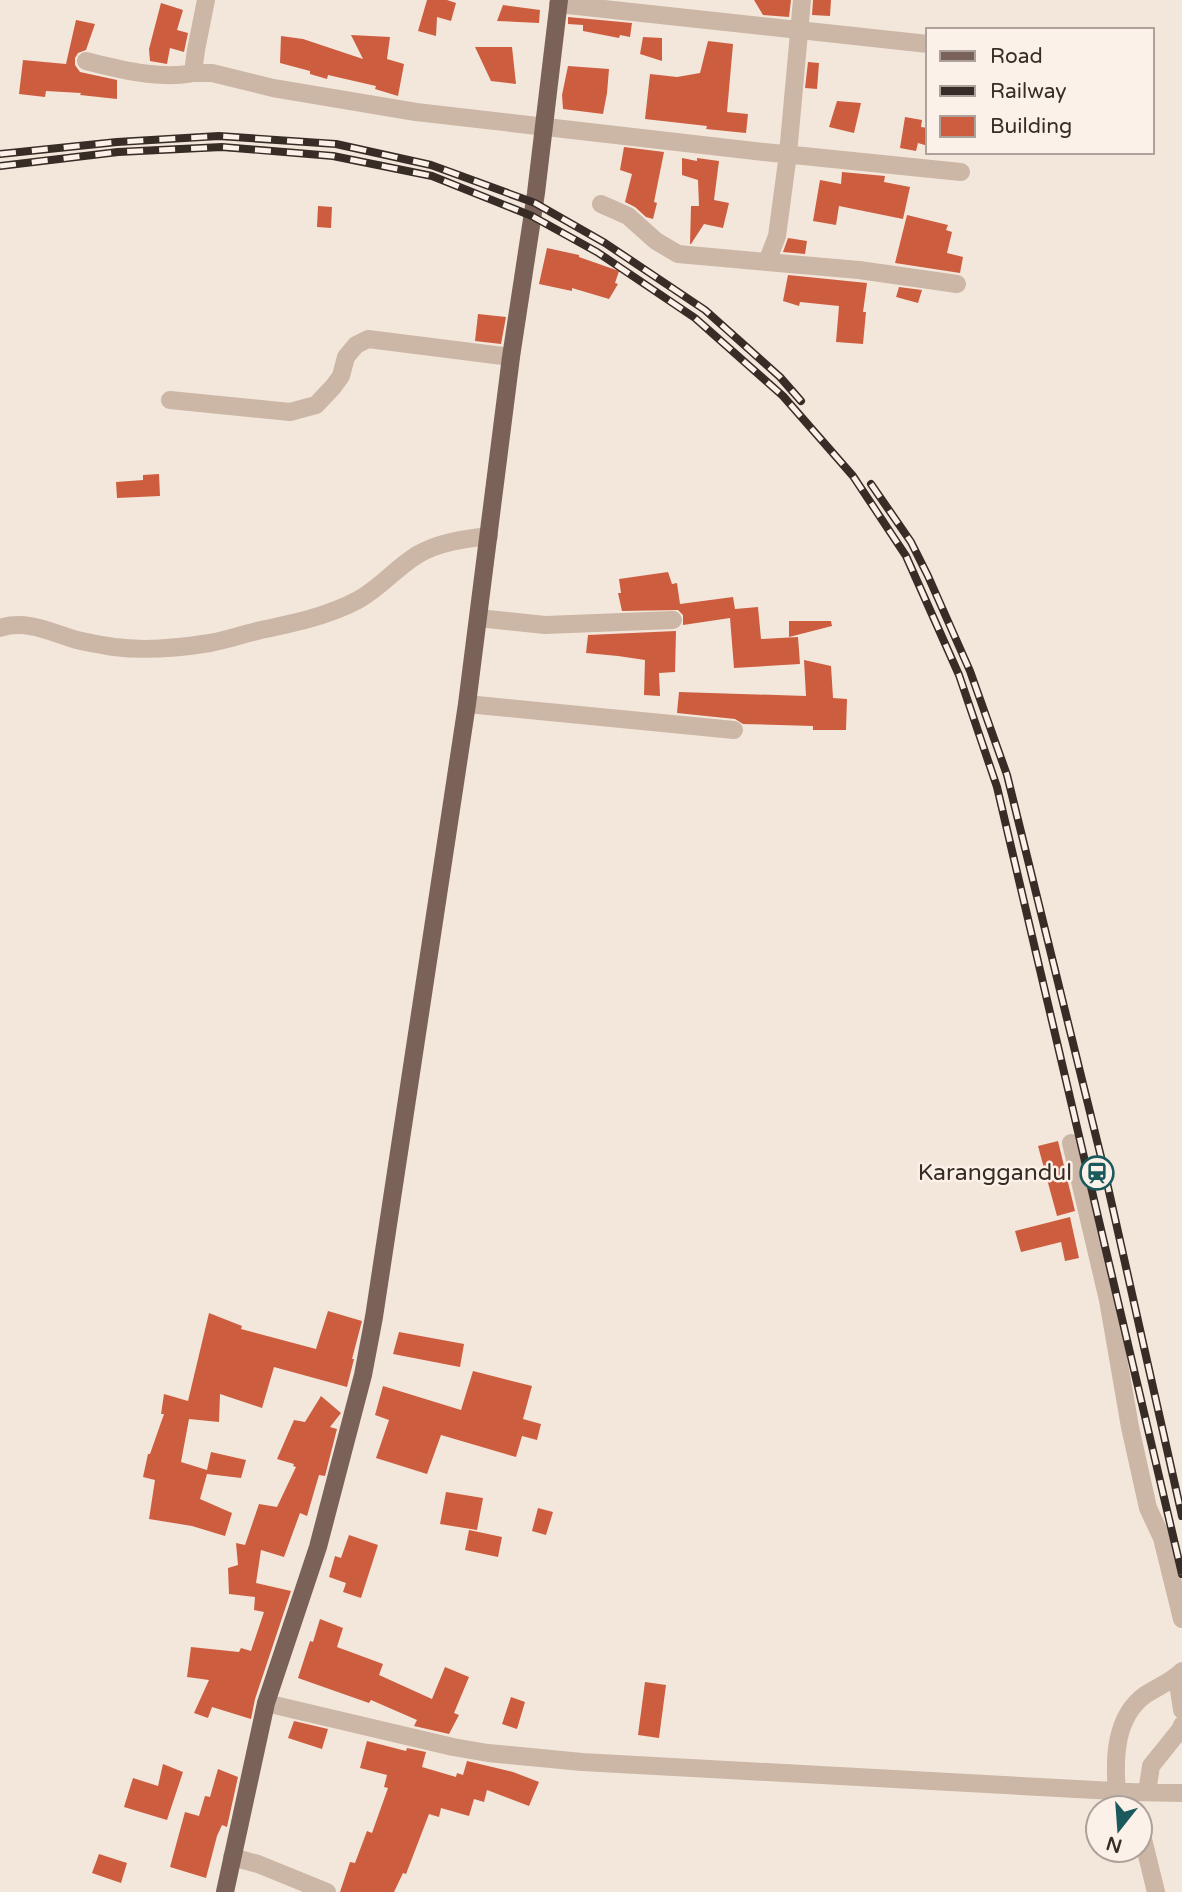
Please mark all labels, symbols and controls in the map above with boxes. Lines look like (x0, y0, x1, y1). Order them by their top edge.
legend (926, 28, 1154, 154)
text: Road (990, 44, 1043, 69)
text: Railway (990, 79, 1067, 104)
text: Building (990, 114, 1072, 139)
station icon: Karanggandul (1078, 1154, 1116, 1192)
place label: Karanggandul (918, 1159, 1072, 1187)
north arrow (1084, 1794, 1154, 1864)
text: N (1104, 1832, 1125, 1857)

